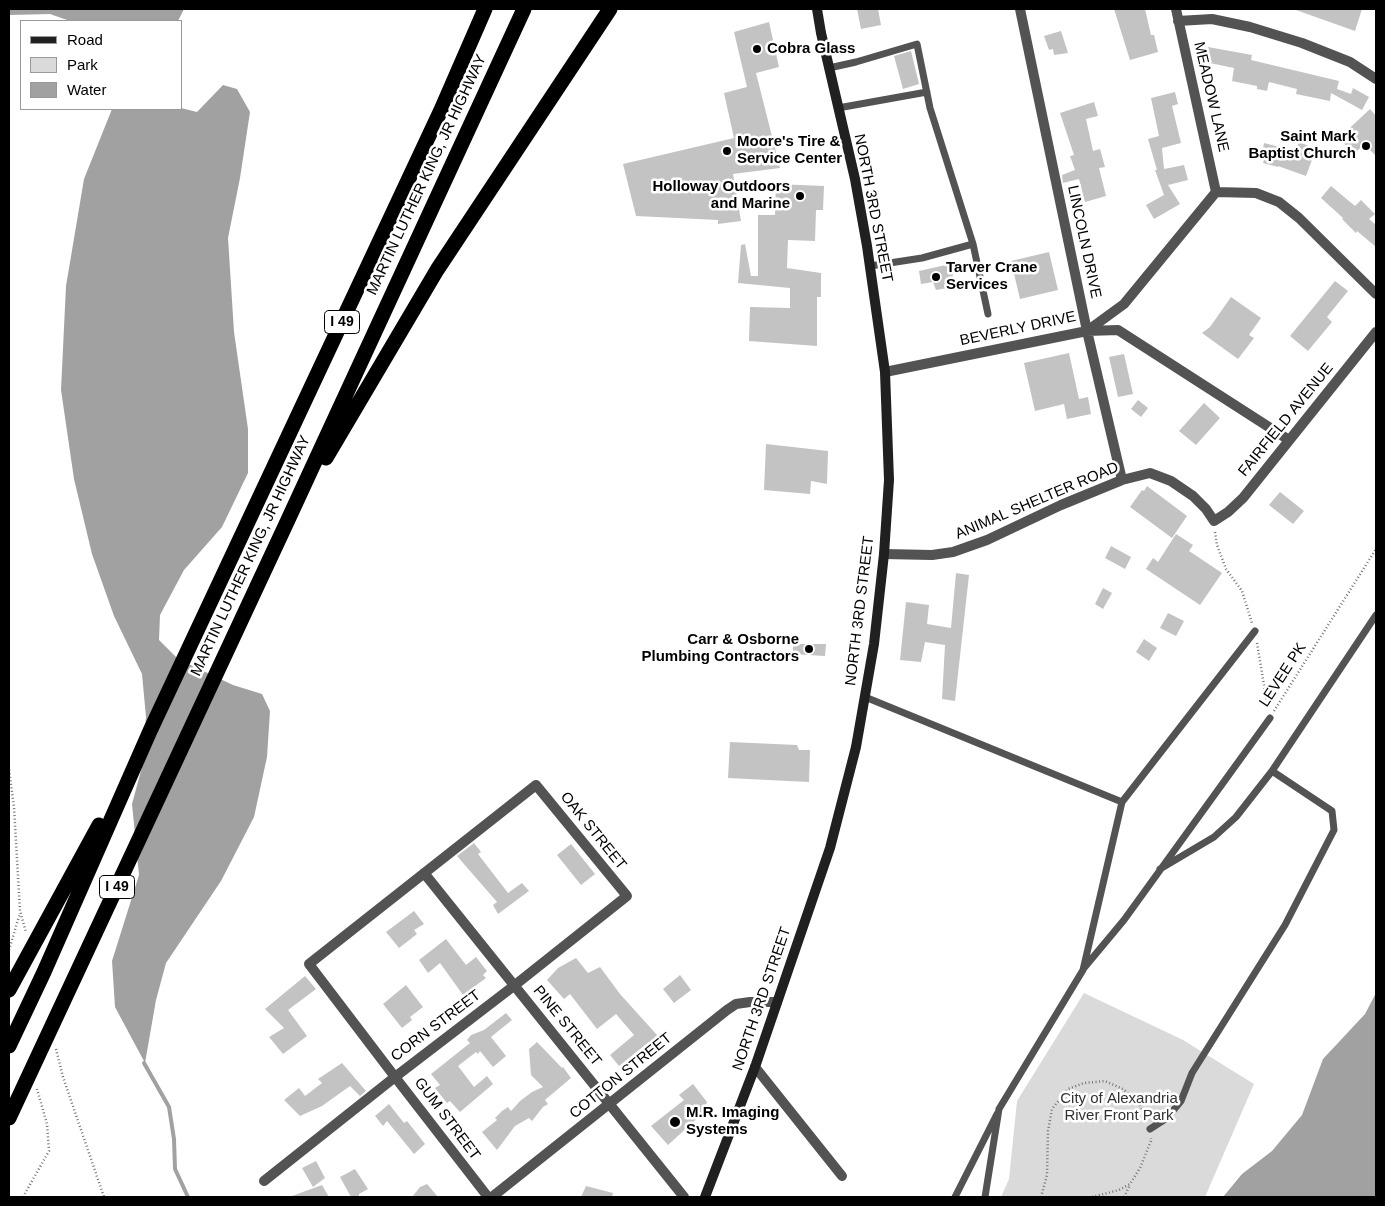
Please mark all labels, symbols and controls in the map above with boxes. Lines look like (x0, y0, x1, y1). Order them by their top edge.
legend (20, 20, 182, 110)
text: Road (67, 31, 103, 48)
place label: Cobra Glass (767, 40, 855, 58)
street label: MEADOW LANE (1190, 40, 1232, 154)
marker: Cobra Glass (751, 43, 763, 55)
street label: MARTIN LUTHER KING, JR HIGHWAY (363, 52, 491, 298)
text: Park (67, 56, 98, 73)
text: Water (67, 81, 106, 98)
place label: Saint Mark Baptist Church (1248, 128, 1356, 163)
street label: NORTH 3RD STREET (850, 132, 896, 284)
place label: Moore's Tire & Service Center (737, 133, 842, 168)
marker: Saint Mark Baptist Church (1360, 140, 1372, 152)
marker: Moore's Tire & Service Center (721, 145, 733, 157)
place label: Holloway Outdoors and Marine (652, 178, 790, 213)
street label: LINCOLN DRIVE (1063, 184, 1105, 300)
marker: Holloway Outdoors and Marine (794, 190, 806, 202)
place label: Tarver Crane Services (946, 259, 1037, 294)
marker: Tarver Crane Services (930, 271, 942, 283)
street label: BEVERLY DRIVE (958, 308, 1078, 350)
road number: I 49 (324, 311, 360, 334)
street label: FAIRFIELD AVENUE (1235, 360, 1337, 480)
street label: MARTIN LUTHER KING, JR HIGHWAY (187, 433, 315, 679)
street label: ANIMAL SHELTER ROAD (953, 458, 1121, 544)
street label: NORTH 3RD STREET (842, 535, 878, 687)
place label: Carr & Osborne Plumbing Contractors (641, 631, 799, 666)
street label: LEVEE PK (1256, 640, 1310, 710)
marker: Carr & Osborne Plumbing Contractors (803, 643, 815, 655)
street label: OAK STREET (556, 788, 630, 874)
road number: I 49 (100, 876, 134, 899)
street label: NORTH 3RD STREET (729, 925, 795, 1073)
street label: PINE STREET (529, 982, 605, 1070)
street label: CORN STREET (388, 986, 484, 1066)
street label: COTTON STREET (566, 1029, 676, 1123)
street label: GUM STREET (410, 1074, 484, 1164)
park label: City of Alexandria River Front Park (1060, 1090, 1178, 1125)
place label: M.R. Imaging Systems (686, 1104, 779, 1139)
marker: M.R. Imaging Systems (668, 1115, 682, 1129)

